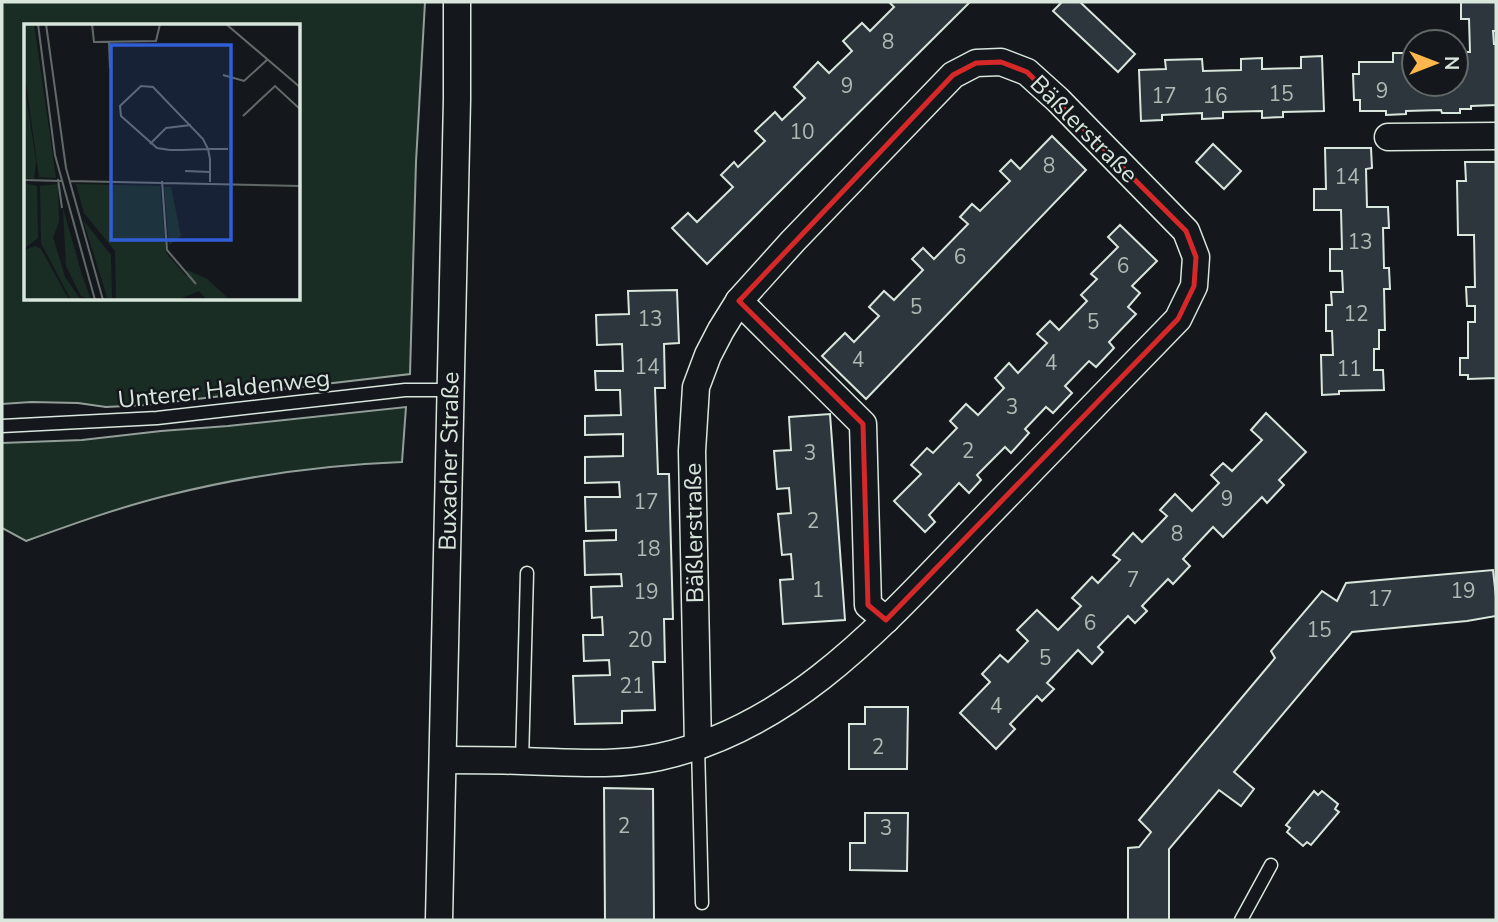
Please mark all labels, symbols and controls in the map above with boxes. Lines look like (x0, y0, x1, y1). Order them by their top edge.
inset map (24, 24, 301, 301)
house number: 8 (882, 28, 894, 56)
north arrow (1400, 28, 1470, 98)
text: N (1438, 56, 1464, 70)
street label: Bäßlerstraße (1023, 68, 1145, 190)
house number: 9 (841, 72, 853, 100)
house number: 9 (1376, 77, 1388, 105)
house number: 15 (1268, 80, 1294, 108)
house number: 17 (1151, 82, 1177, 110)
house number: 16 (1202, 82, 1228, 110)
house number: 10 (789, 118, 815, 146)
house number: 8 (1043, 152, 1055, 180)
house number: 14 (1334, 163, 1360, 191)
house number: 13 (1347, 228, 1373, 256)
house number: 6 (954, 243, 966, 271)
house number: 6 (1117, 252, 1129, 280)
house number: 5 (910, 293, 922, 321)
house number: 12 (1343, 300, 1369, 328)
house number: 13 (637, 305, 663, 333)
house number: 5 (1087, 308, 1099, 336)
house number: 4 (852, 346, 864, 374)
house number: 4 (1045, 349, 1057, 377)
house number: 14 (634, 353, 660, 381)
house number: 11 (1336, 355, 1362, 383)
street label: Unterer Haldenweg (116, 362, 332, 416)
street label: Buxacher Straße (431, 371, 467, 551)
house number: 3 (1006, 393, 1018, 421)
house number: 2 (962, 437, 974, 465)
house number: 3 (804, 439, 816, 467)
street label: Bäßlerstraße (677, 462, 711, 604)
house number: 9 (1221, 485, 1233, 513)
house number: 17 (633, 488, 659, 516)
house number: 2 (807, 507, 819, 535)
house number: 8 (1171, 520, 1183, 548)
house number: 18 (635, 535, 661, 563)
house number: 7 (1127, 566, 1139, 594)
house number: 1 (812, 576, 824, 604)
house number: 19 (1450, 577, 1476, 605)
house number: 19 (633, 578, 659, 606)
house number: 17 (1367, 585, 1393, 613)
house number: 6 (1084, 609, 1096, 637)
house number: 15 (1306, 616, 1332, 644)
house number: 20 (627, 626, 653, 654)
house number: 5 (1039, 644, 1051, 672)
house number: 21 (619, 672, 645, 700)
house number: 4 (990, 692, 1002, 720)
house number: 2 (872, 733, 884, 761)
house number: 2 (618, 812, 630, 840)
house number: 3 (880, 814, 892, 842)

